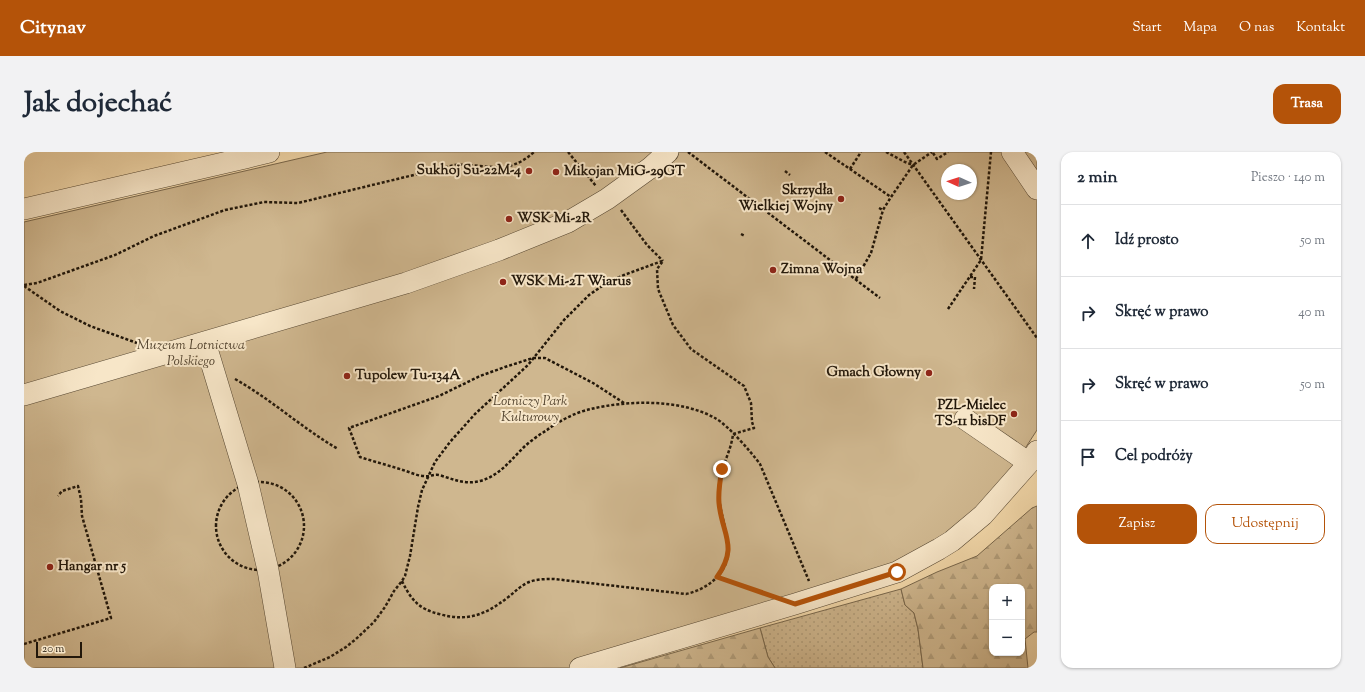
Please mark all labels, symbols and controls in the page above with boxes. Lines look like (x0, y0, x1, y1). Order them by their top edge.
text: Citynav (20, 15, 86, 42)
text: Start (1132, 18, 1162, 38)
text: Mapa (1184, 18, 1217, 38)
text: O nas (1239, 18, 1274, 38)
text: Kontakt (1296, 18, 1345, 38)
text: Jak dojechać (24, 84, 172, 124)
button: Trasa (1273, 84, 1341, 124)
place label: Sukhoj Su-22M-4 (417, 161, 521, 181)
place label: Mikojan MiG-29GT (564, 162, 685, 182)
north arrow (941, 164, 977, 200)
marker: Sukhoj Su-22M-4 (524, 166, 534, 176)
text: 2 min (1077, 166, 1118, 190)
marker: Mikojan MiG-29GT (551, 167, 561, 177)
text: Pieszo · 140 m (1251, 169, 1325, 187)
place label: Skrzydła Wielkiej Wojny (739, 181, 834, 217)
marker: Skrzydła Wielkiej Wojny (836, 194, 846, 204)
place label: WSK Mi-2R (517, 209, 593, 229)
marker: WSK Mi-2R (504, 214, 514, 224)
icon: ahead (1077, 230, 1099, 252)
text: Idź prosto (1115, 230, 1179, 251)
text: 50 m (1300, 232, 1325, 250)
place label: Zimna Wojna (781, 260, 863, 280)
marker: Zimna Wojna (768, 265, 778, 275)
place label: WSK Mi-2T Wiarus (511, 272, 631, 292)
marker: WSK Mi-2T Wiarus (498, 277, 508, 287)
icon: right (1077, 302, 1099, 324)
text: Skręć w prawo (1115, 302, 1209, 323)
text: 40 m (1298, 304, 1325, 322)
park label: Muzeum Lotnictwa Polskiego (137, 336, 245, 372)
place label: Gmach Głowny (826, 363, 921, 383)
place label: Tupolew Tu-134A (355, 366, 461, 386)
marker: Gmach Głowny (924, 368, 934, 378)
marker: Tupolew Tu-134A (342, 371, 352, 381)
icon: right (1077, 374, 1099, 396)
text: Skręć w prawo (1115, 374, 1209, 395)
text: 50 m (1300, 376, 1325, 394)
park label: Lotniczy Park Kulturowy (493, 392, 568, 428)
place label: PZL-Mielec TS-11 bisDF (935, 396, 1007, 432)
marker: PZL-Mielec TS-11 bisDF (1009, 409, 1019, 419)
icon: arrive (1077, 446, 1099, 468)
text: Cel podróży (1115, 446, 1193, 467)
route end (713, 460, 731, 478)
button: Zapisz (1077, 504, 1197, 544)
button: Udostępnij (1205, 504, 1325, 544)
place label: Hangar nr 5 (58, 557, 126, 577)
marker: Hangar nr 5 (45, 562, 55, 572)
route start (888, 563, 906, 581)
map controls (989, 584, 1025, 656)
button: + (989, 584, 1025, 620)
button: − (989, 620, 1025, 656)
scale bar (36, 640, 82, 659)
text: 20 m (42, 641, 64, 657)

